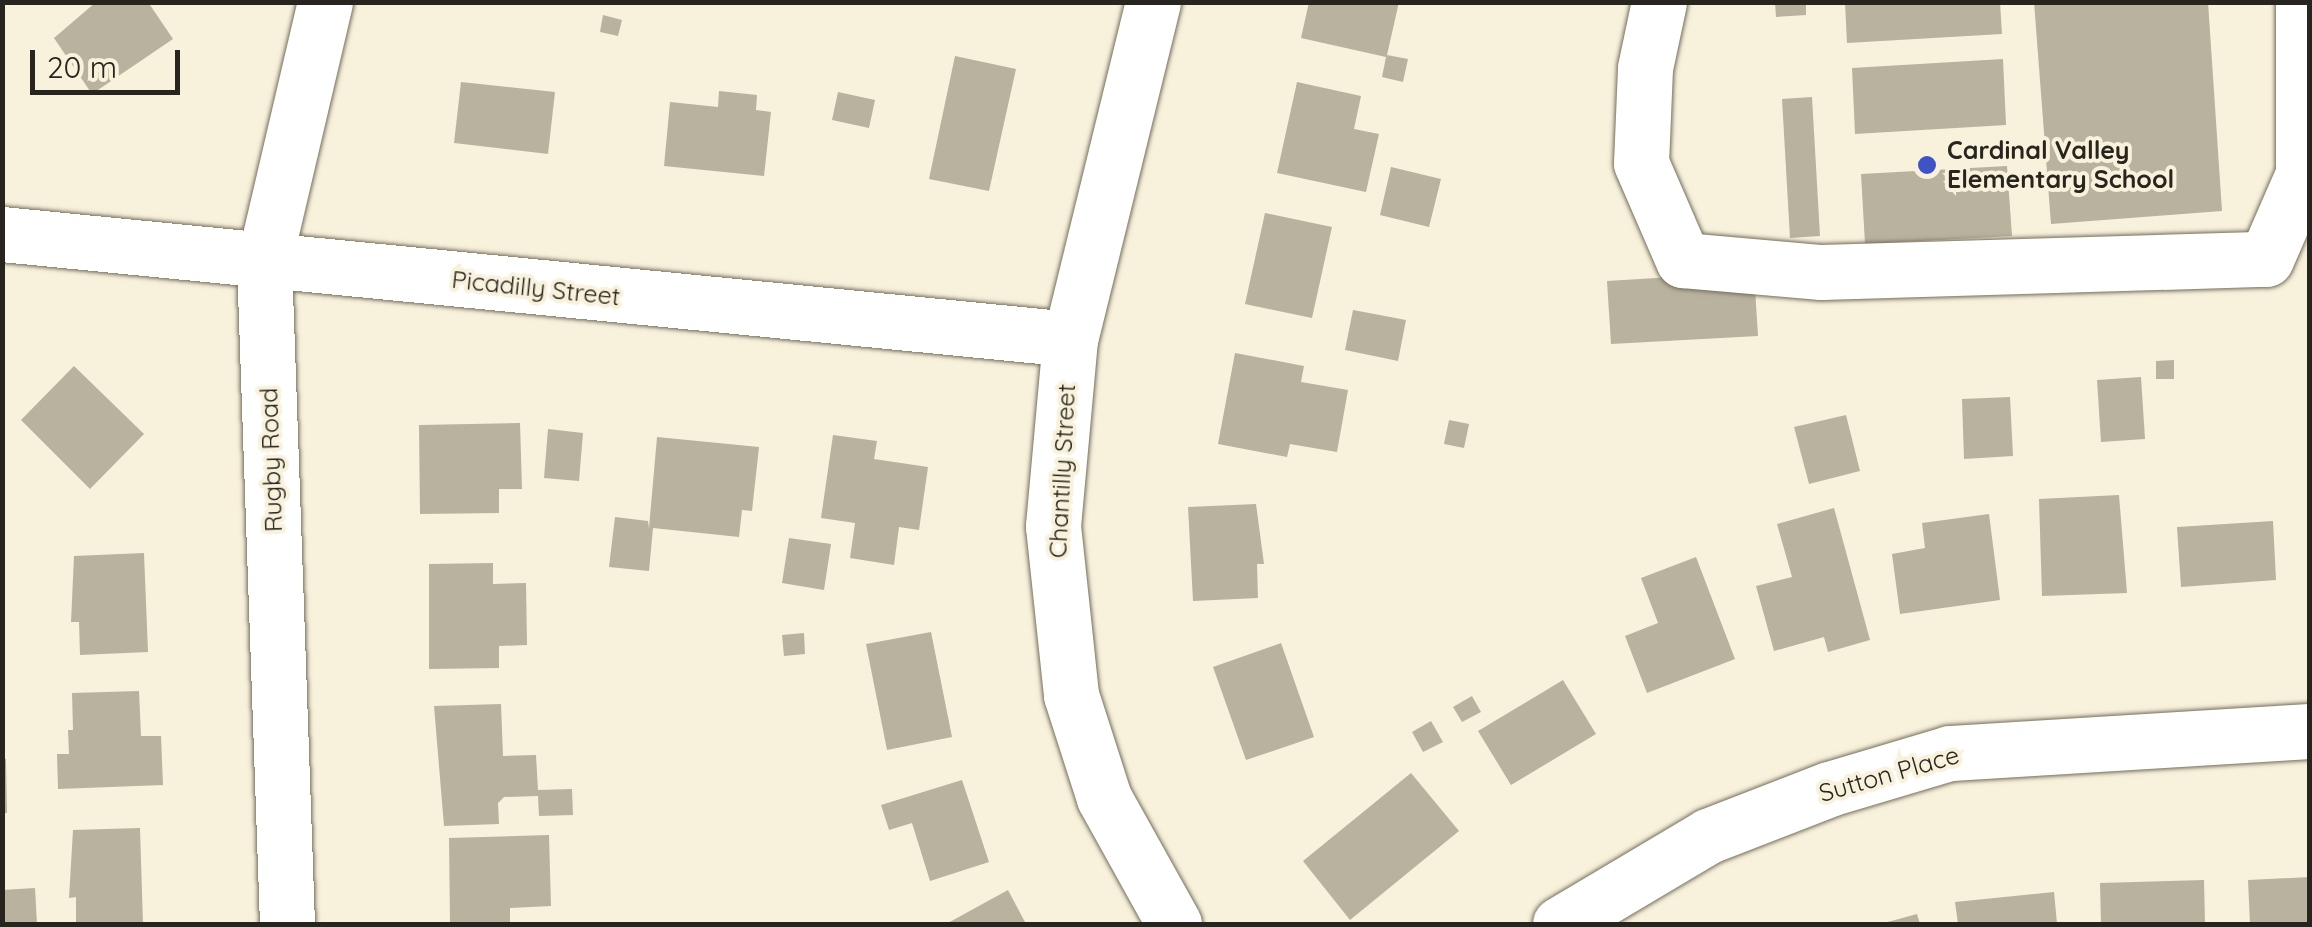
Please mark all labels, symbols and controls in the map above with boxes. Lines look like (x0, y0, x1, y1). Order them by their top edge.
scale bar (35, 30, 185, 92)
text: 20 m (47, 48, 117, 86)
place label: Cardinal Valley Elementary School (1947, 136, 2174, 195)
marker: Cardinal Valley Elementary School (1916, 154, 1938, 176)
street label: Picadilly Street (450, 264, 622, 312)
street label: Chantilly Street (1042, 383, 1082, 559)
street label: Rugby Road (253, 387, 289, 533)
street label: Sutton Place (1815, 740, 1963, 808)

